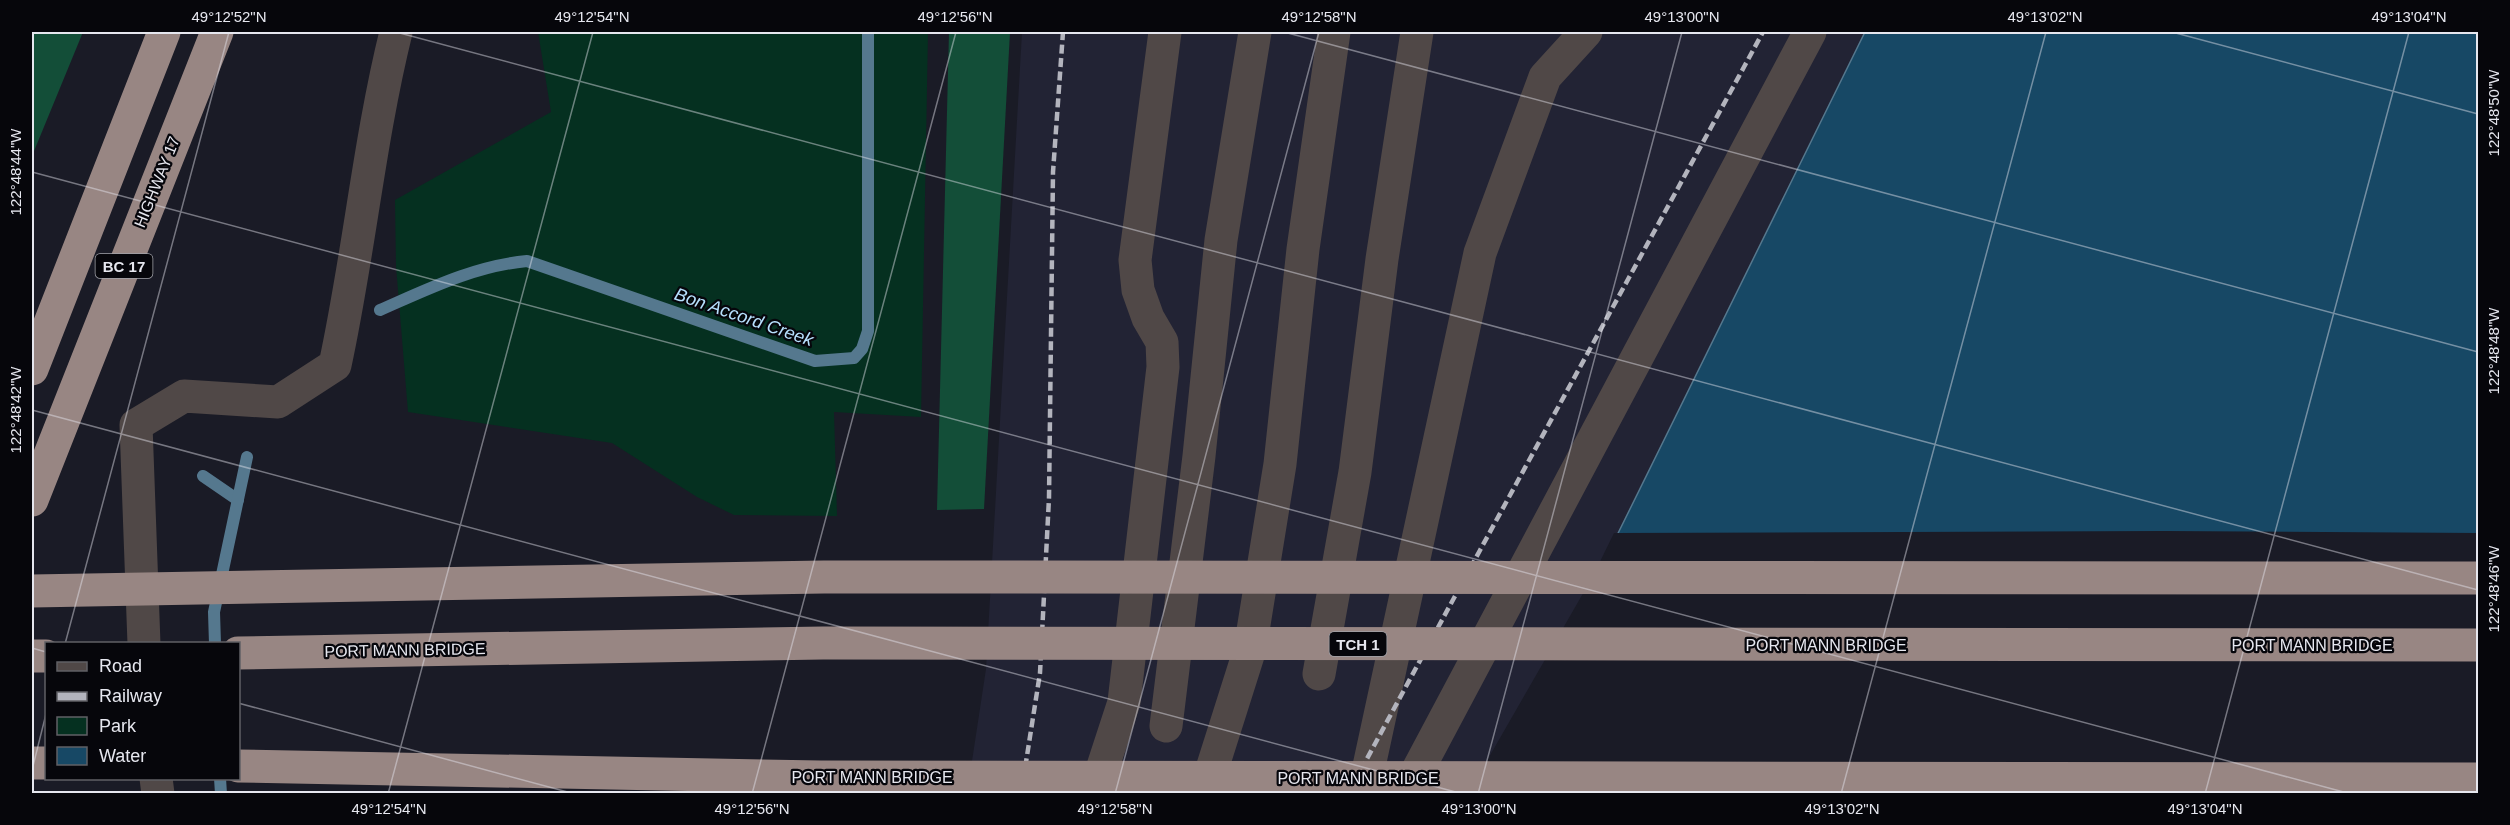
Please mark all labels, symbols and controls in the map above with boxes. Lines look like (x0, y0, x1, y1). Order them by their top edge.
text: 49°12'52"N (191, 8, 267, 25)
text: 49°12'54"N (554, 8, 630, 25)
text: 49°12'56"N (917, 8, 993, 25)
text: 49°12'58"N (1281, 8, 1357, 25)
text: 49°13'00"N (1644, 8, 1720, 25)
text: 49°13'02"N (2007, 8, 2083, 25)
text: 49°13'04"N (2371, 8, 2447, 25)
text: 122°48'50"W (2485, 69, 2502, 156)
text: 122°48'44"W (7, 128, 24, 215)
street label: HIGHWAY 17 (131, 134, 183, 230)
road number: BC 17 (96, 254, 152, 278)
water label: Bon Accord Creek (672, 284, 817, 350)
text: 122°48'48"W (2485, 307, 2502, 394)
text: 122°48'42"W (7, 366, 24, 453)
text: 122°48'46"W (2485, 545, 2502, 632)
road number: TCH 1 (1330, 632, 1386, 656)
street label: PORT MANN BRIDGE (1745, 637, 1907, 654)
street label: PORT MANN BRIDGE (2231, 637, 2393, 654)
street label: PORT MANN BRIDGE (324, 640, 486, 660)
legend (45, 642, 240, 780)
text: Road (99, 656, 142, 676)
text: Railway (99, 686, 162, 706)
text: Park (99, 716, 137, 736)
text: Water (99, 746, 146, 766)
street label: PORT MANN BRIDGE (791, 769, 953, 786)
street label: PORT MANN BRIDGE (1277, 770, 1439, 787)
text: 49°12'54"N (351, 800, 427, 817)
text: 49°12'56"N (714, 800, 790, 817)
text: 49°12'58"N (1077, 800, 1153, 817)
text: 49°13'00"N (1441, 800, 1517, 817)
text: 49°13'02"N (1804, 800, 1880, 817)
text: 49°13'04"N (2167, 800, 2243, 817)

